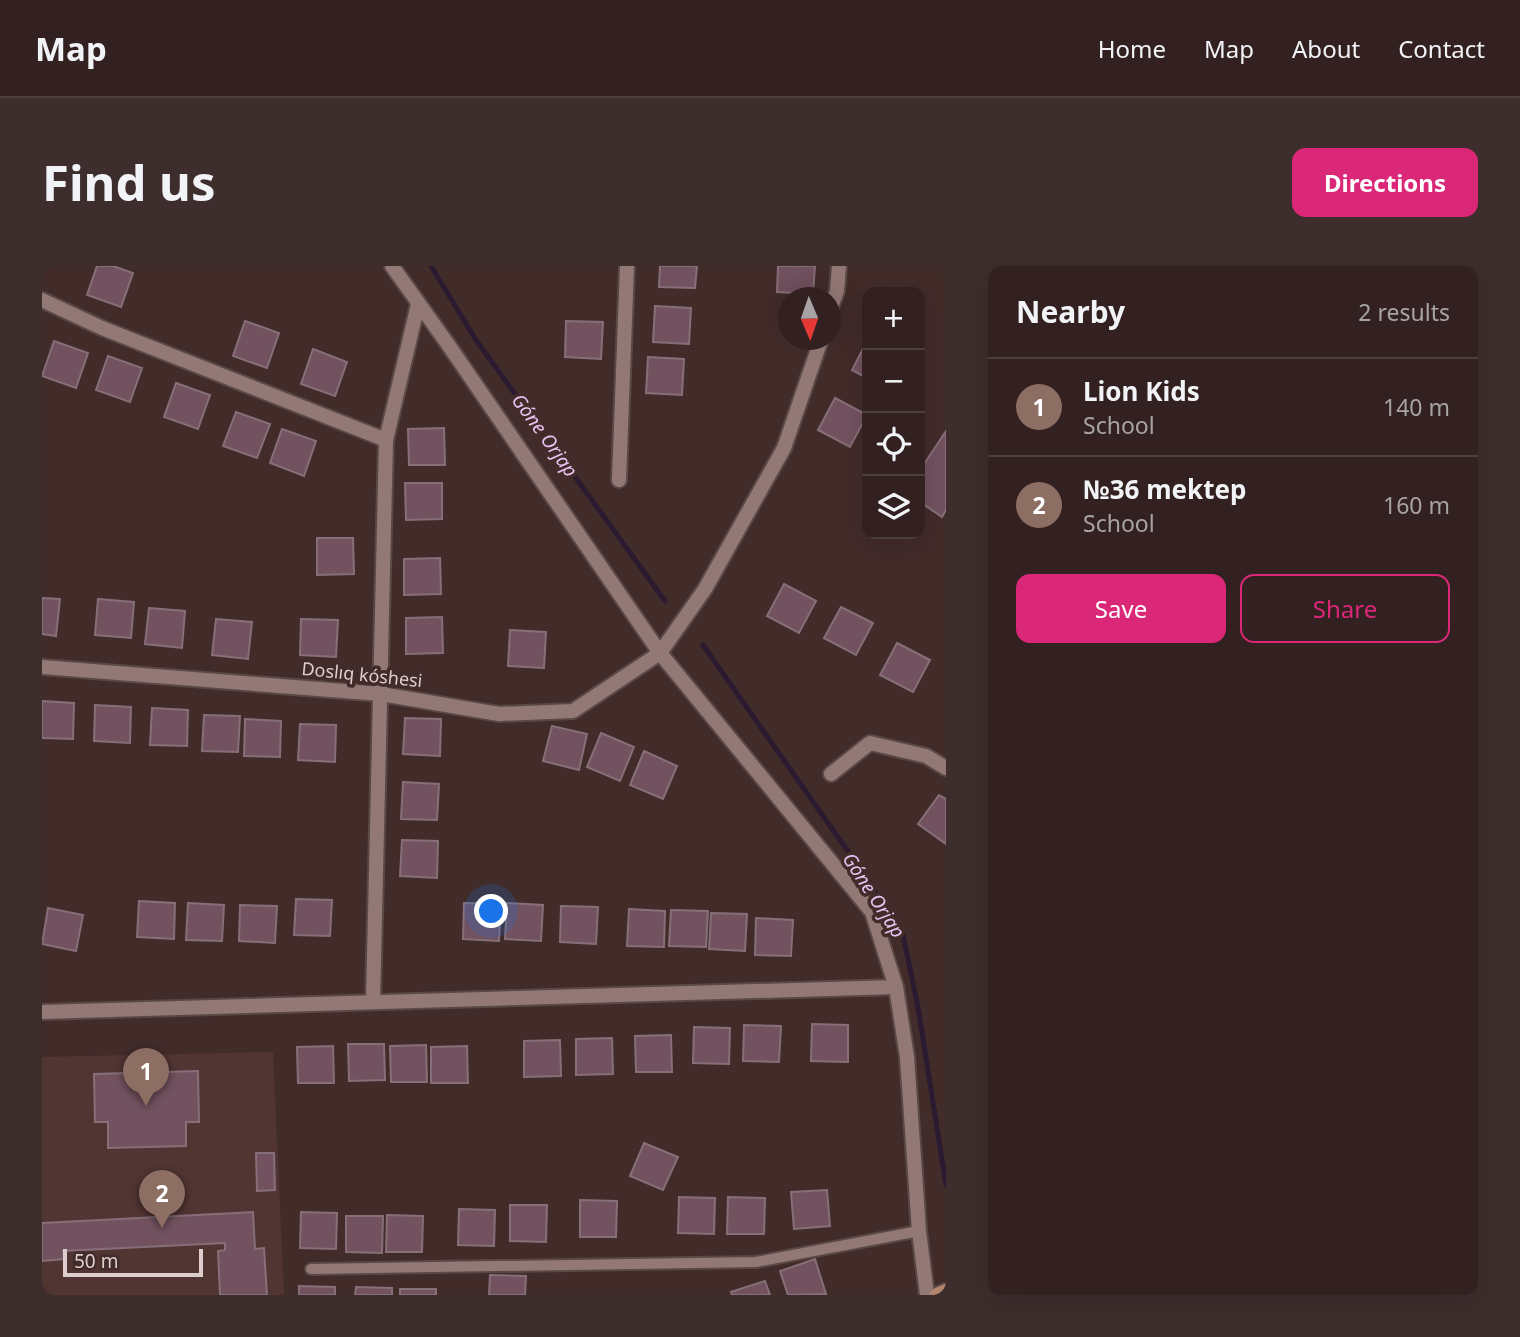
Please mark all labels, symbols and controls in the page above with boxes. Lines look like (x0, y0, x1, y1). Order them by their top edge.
text: Map (35, 26, 107, 71)
text: Home (1098, 32, 1166, 65)
text: Map (1204, 32, 1254, 65)
text: About (1292, 32, 1360, 65)
text: Contact (1398, 32, 1485, 65)
button: Directions (1292, 148, 1478, 217)
text: Find us (42, 149, 216, 215)
north arrow (778, 287, 841, 350)
map controls (862, 287, 925, 539)
button: + (862, 287, 925, 350)
text: Nearby (1016, 291, 1125, 332)
text: 2 results (1358, 296, 1450, 328)
button: − (862, 350, 925, 413)
text: Lion Kids (1083, 373, 1200, 409)
water label: Góne Orjap (506, 388, 584, 482)
text: 1 (1032, 391, 1046, 423)
text: 140 m (1383, 391, 1450, 423)
text: School (1083, 409, 1155, 441)
button: locate (862, 413, 925, 476)
text: №36 mektep (1083, 471, 1246, 507)
button: layers (862, 476, 925, 539)
text: 2 (1032, 489, 1046, 521)
text: 160 m (1383, 489, 1450, 521)
text: School (1083, 507, 1155, 539)
button: Save (1016, 574, 1226, 643)
button: Share (1240, 574, 1450, 643)
street label: Doslıq kóshesi (301, 656, 424, 692)
water label: Góne Orjap (837, 847, 911, 943)
your location (474, 894, 508, 928)
pin: 1 (123, 1048, 169, 1106)
pin: 2 (139, 1170, 185, 1228)
scale bar (63, 1246, 203, 1278)
text: 50 m (74, 1248, 118, 1274)

